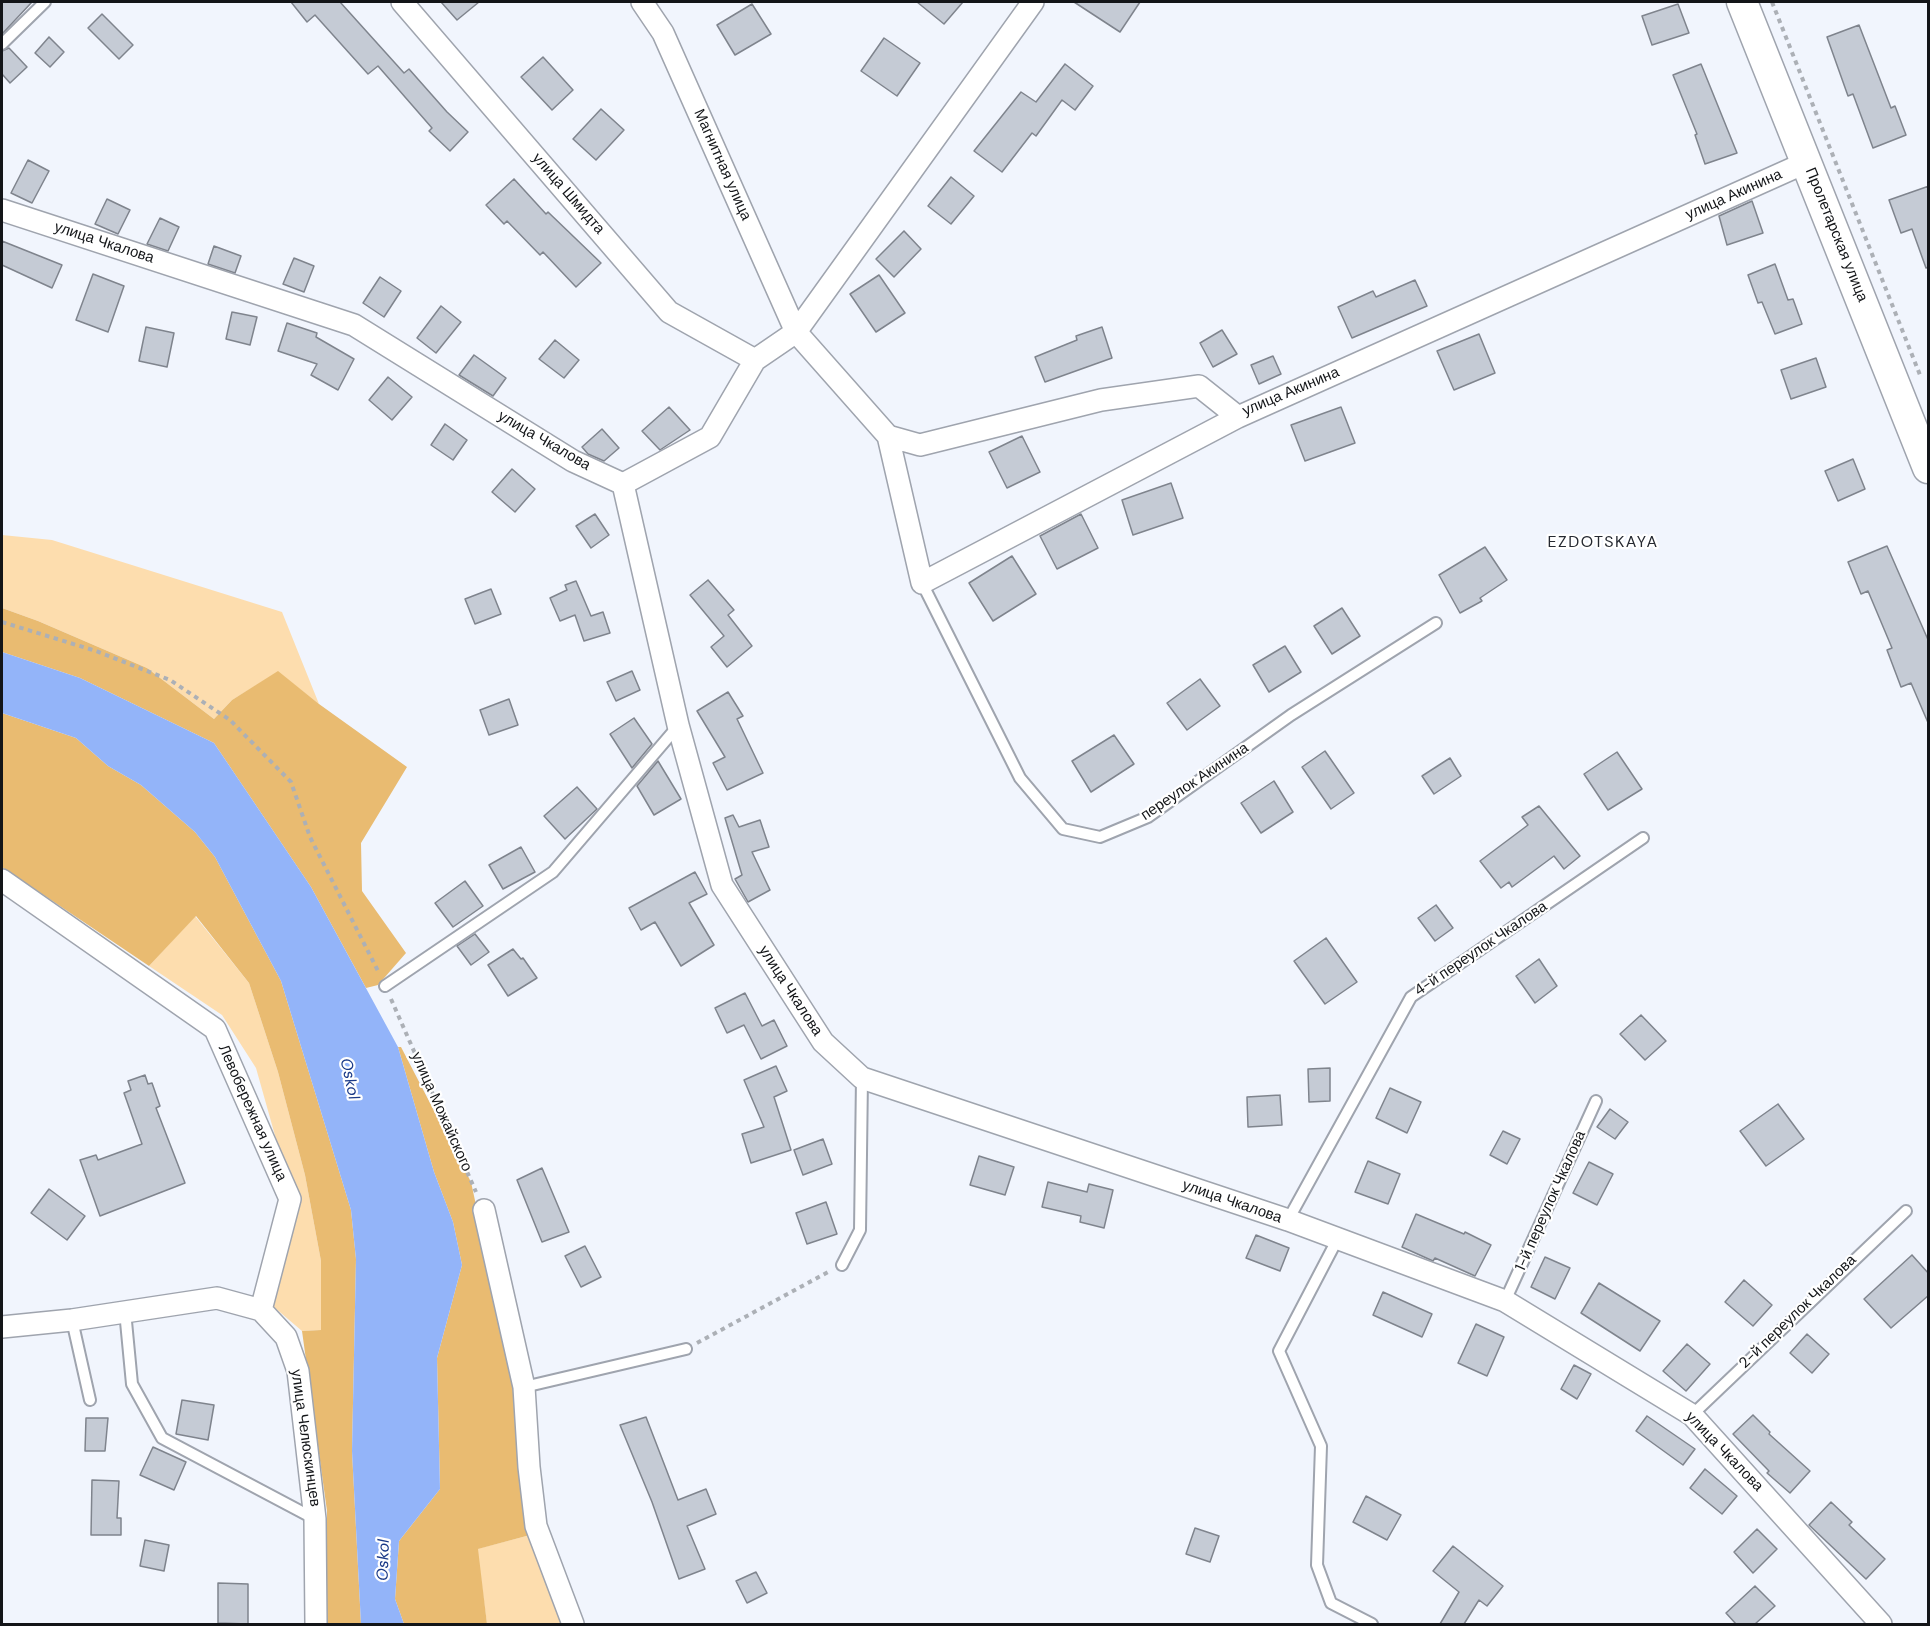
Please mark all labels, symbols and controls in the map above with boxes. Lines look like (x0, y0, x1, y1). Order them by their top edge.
street label: Магнитная улица (689, 107, 755, 223)
street label: улица Шмидта (528, 150, 608, 238)
street label: Пролетарская улица (1801, 165, 1871, 305)
street label: улица Акинина (1683, 166, 1785, 224)
street label: улица Чкалова (52, 218, 156, 268)
street label: улица Акинина (1240, 364, 1342, 420)
street label: улица Чкалова (495, 407, 593, 475)
district label: EZDOTSKAYA (1547, 533, 1659, 553)
street label: переулок Акинина (1138, 739, 1252, 825)
street label: 4-й переулок Чкалова (1411, 898, 1551, 1000)
street label: улица Чкалова (754, 943, 826, 1039)
street label: Левобережная улица (214, 1042, 290, 1184)
street label: улица Можайского (407, 1049, 475, 1175)
water label: Oskol (335, 1057, 363, 1101)
street label: 1-й переулок Чкалова (1512, 1128, 1590, 1274)
street label: улица Чкалова (1180, 1177, 1284, 1227)
street label: 2-й переулок Чкалова (1736, 1251, 1860, 1373)
street label: улица Челюскинцев (286, 1368, 324, 1508)
street label: улица Чкалова (1681, 1408, 1767, 1496)
water label: Oskol (374, 1539, 394, 1581)

